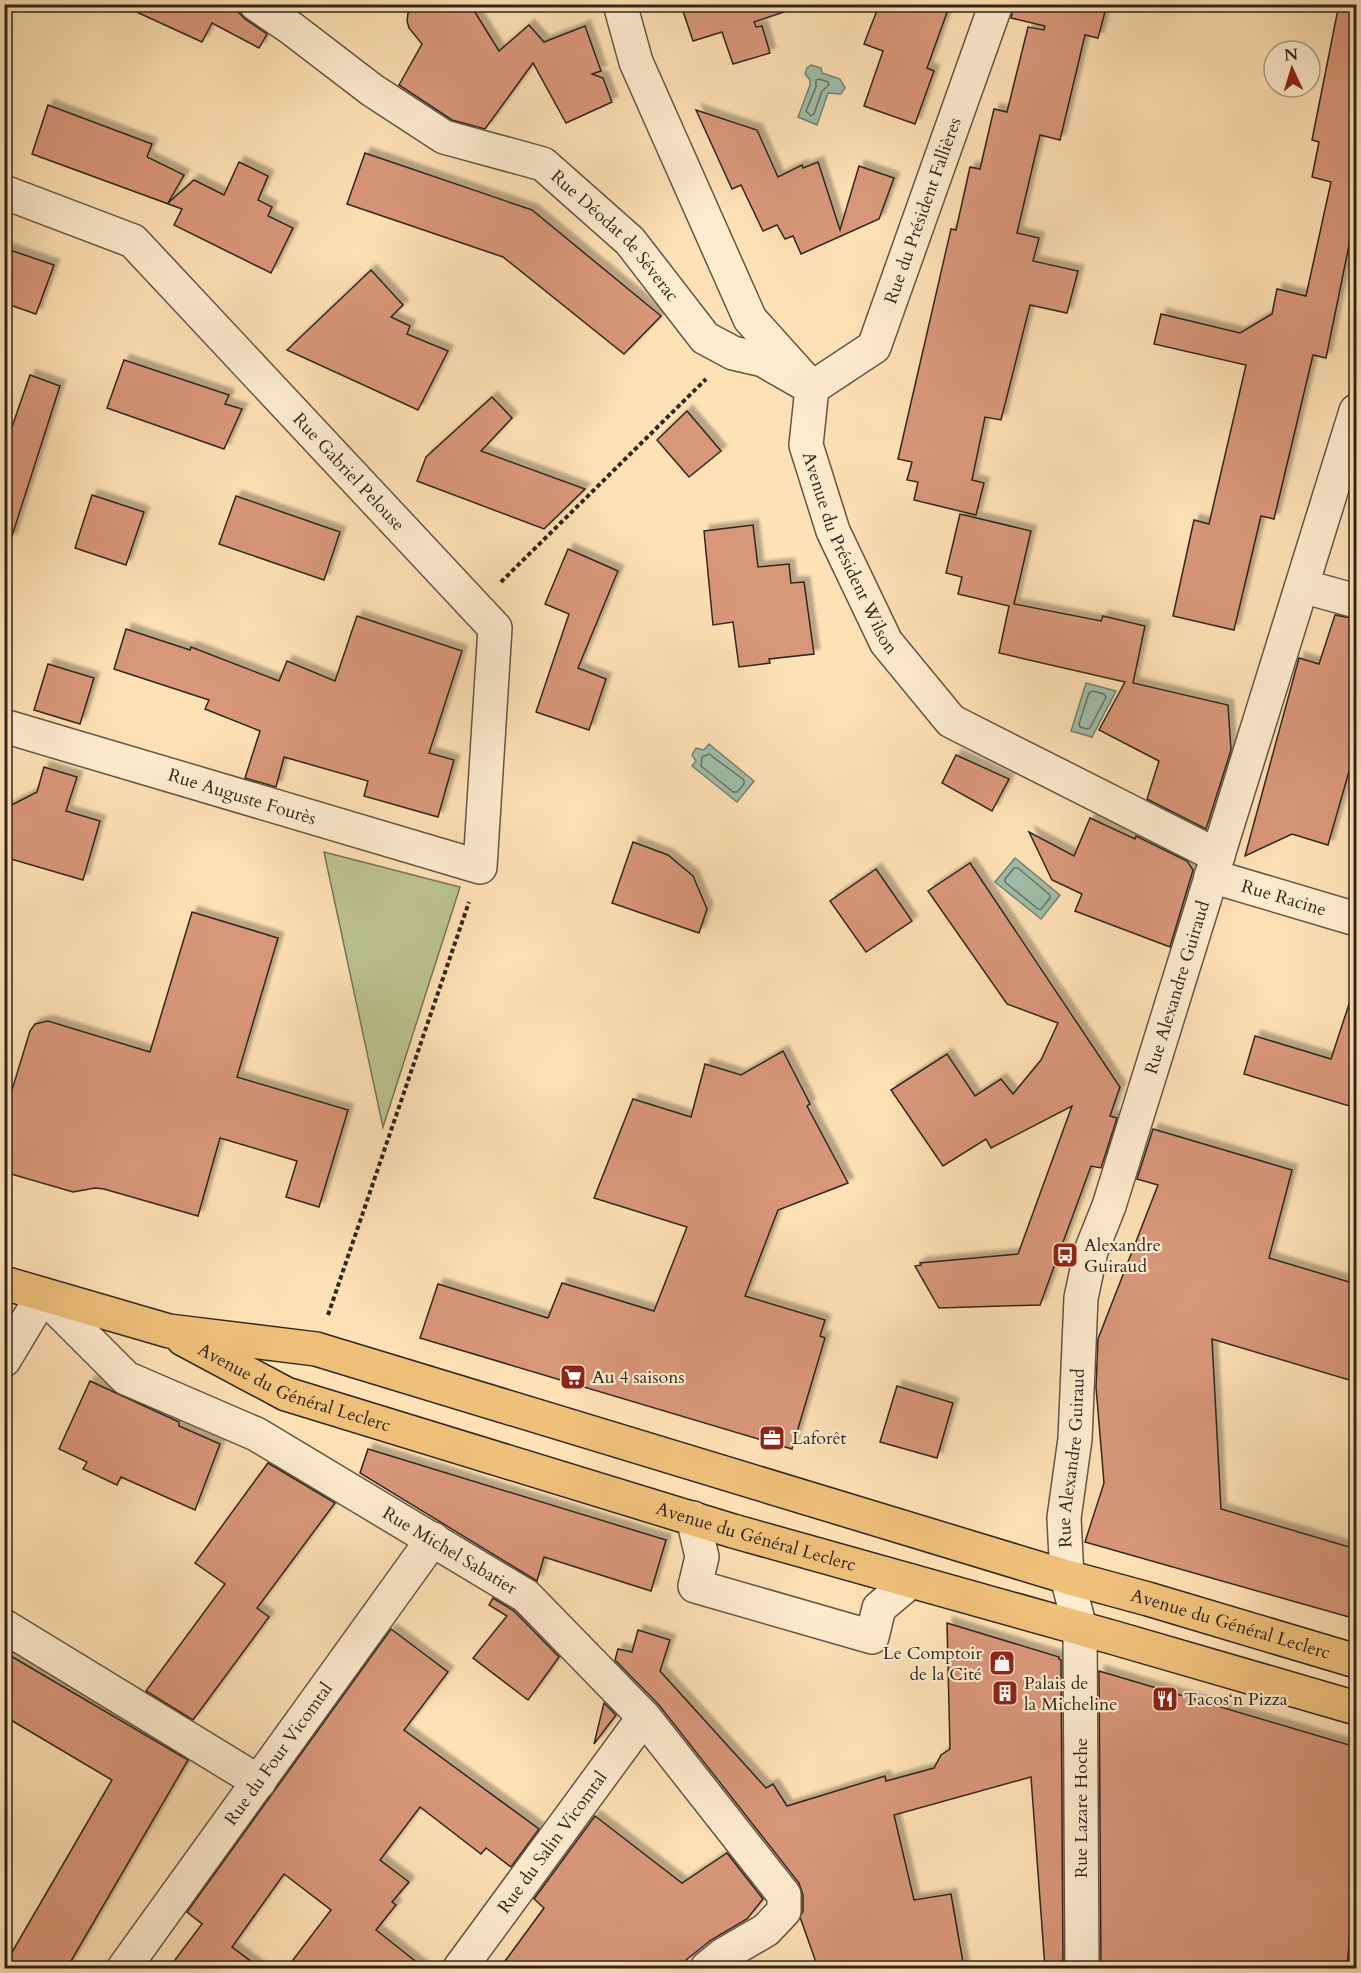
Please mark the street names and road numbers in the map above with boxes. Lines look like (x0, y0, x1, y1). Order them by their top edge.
street label: Rue du Président Fallières (878, 114, 967, 307)
street label: Rue Déodat de Séverac (545, 164, 685, 307)
street label: Rue Gabriel Pelouse (287, 407, 410, 536)
street label: Avenue du Président Wilson (796, 448, 904, 660)
street label: Rue Auguste Fourès (165, 763, 319, 831)
street label: Rue Racine (1238, 873, 1329, 922)
street label: Rue Alexandre Guiraud (1138, 897, 1216, 1077)
street label: Avenue du Général Leclerc (193, 1337, 394, 1438)
street label: Rue Alexandre Guiraud (1051, 1367, 1091, 1548)
street label: Avenue du Général Leclerc (653, 1496, 859, 1577)
street label: Rue Michel Sabatier (378, 1500, 522, 1601)
street label: Avenue du Général Leclerc (1128, 1582, 1334, 1665)
street label: Rue du Four Vicomtal (218, 1677, 339, 1830)
street label: Rue Lazare Hoche (1069, 1738, 1094, 1878)
street label: Rue du Salin Vicomtal (492, 1766, 613, 1918)

